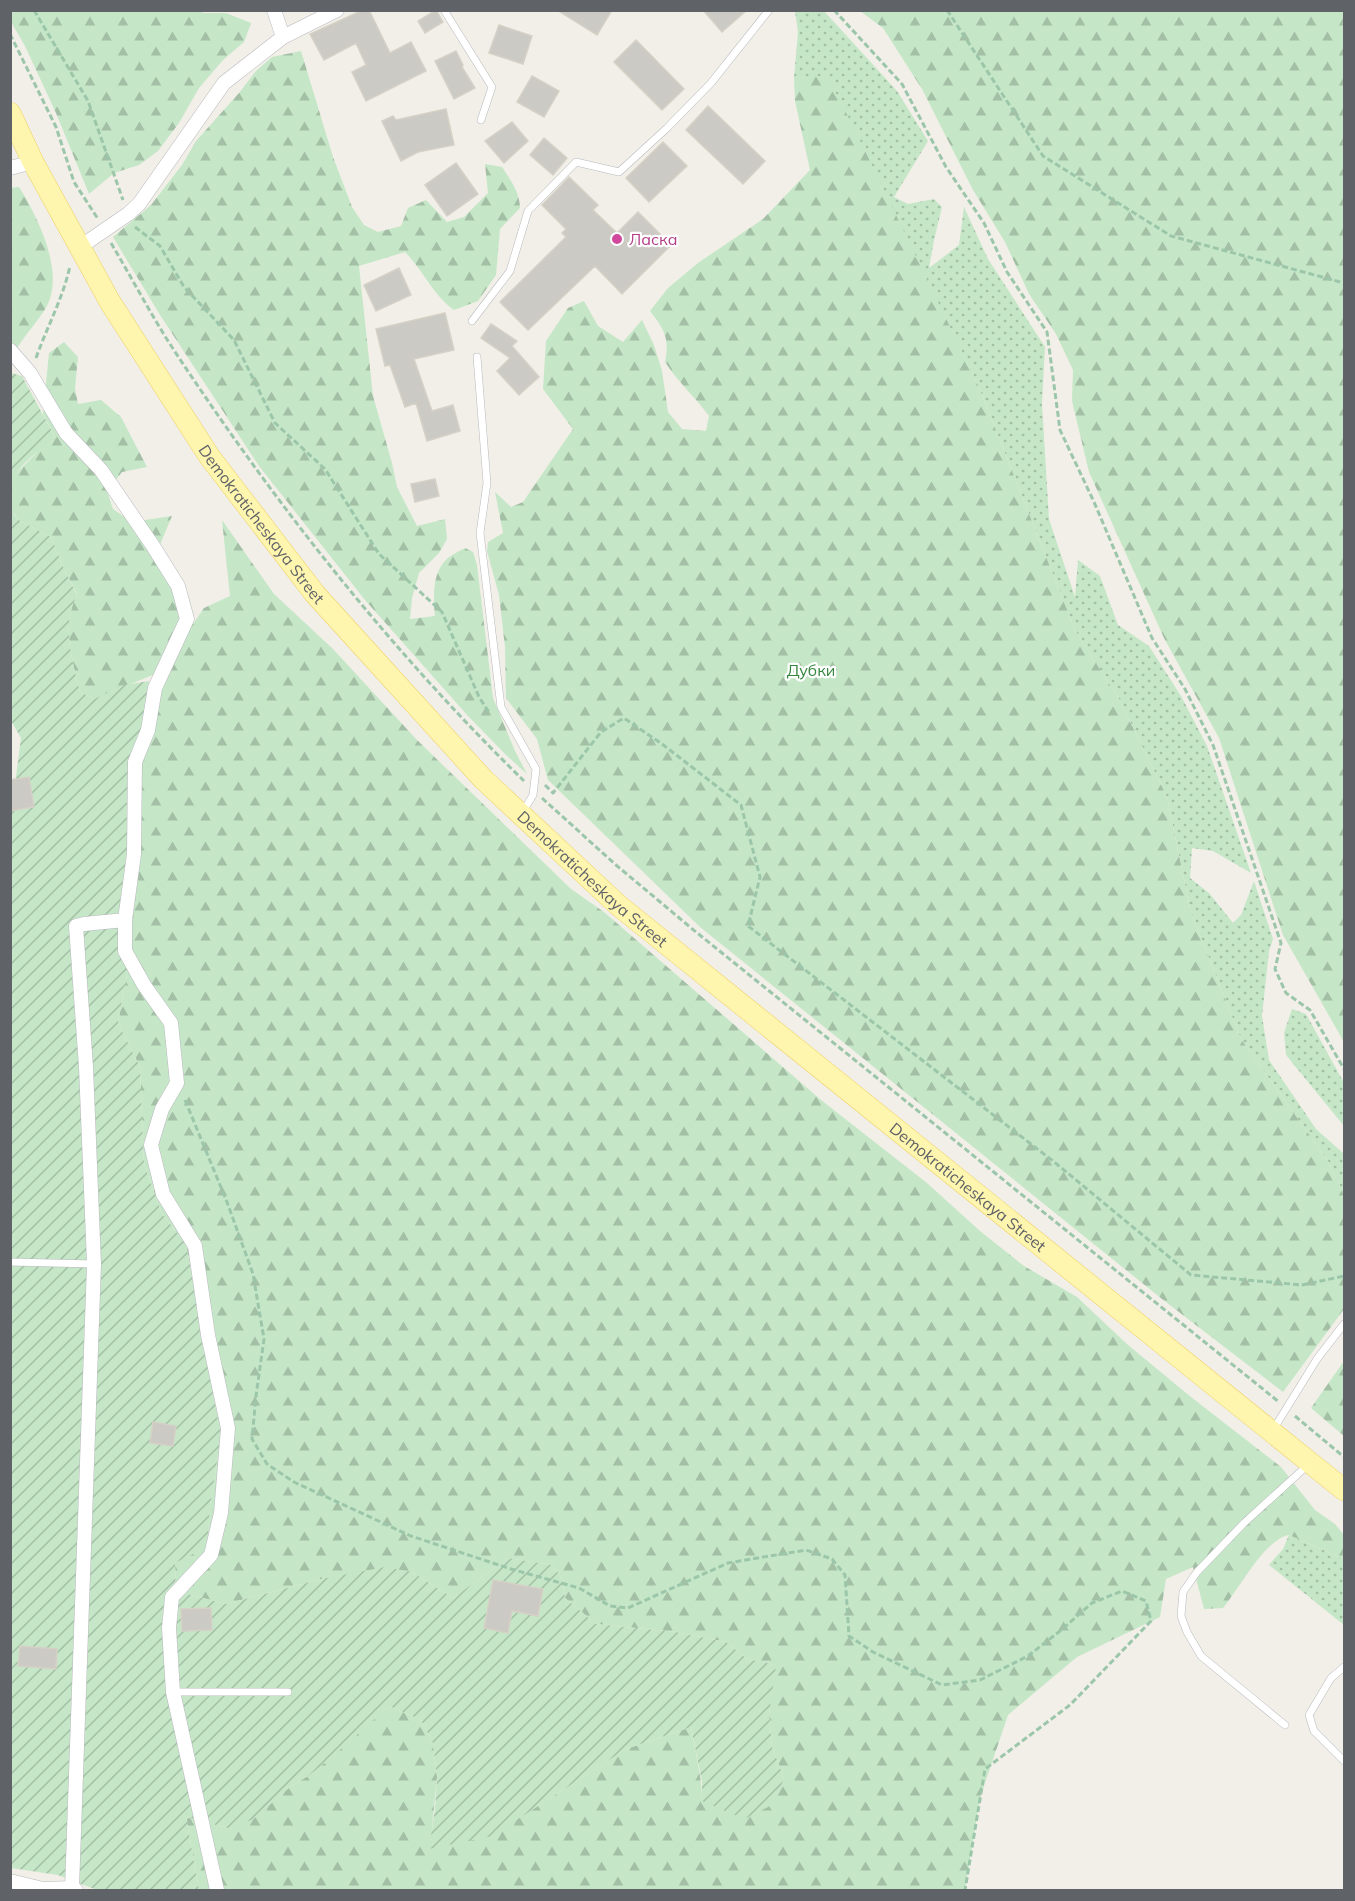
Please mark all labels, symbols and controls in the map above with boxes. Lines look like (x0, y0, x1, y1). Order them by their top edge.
place label: Ласка (629, 229, 677, 249)
marker: Ласка (610, 232, 624, 246)
street label: Demokraticheskaya Street (194, 441, 329, 608)
park label: Дубки (787, 660, 835, 680)
street label: Demokraticheskaya Street (513, 806, 672, 951)
street label: Demokraticheskaya Street (886, 1118, 1050, 1256)

